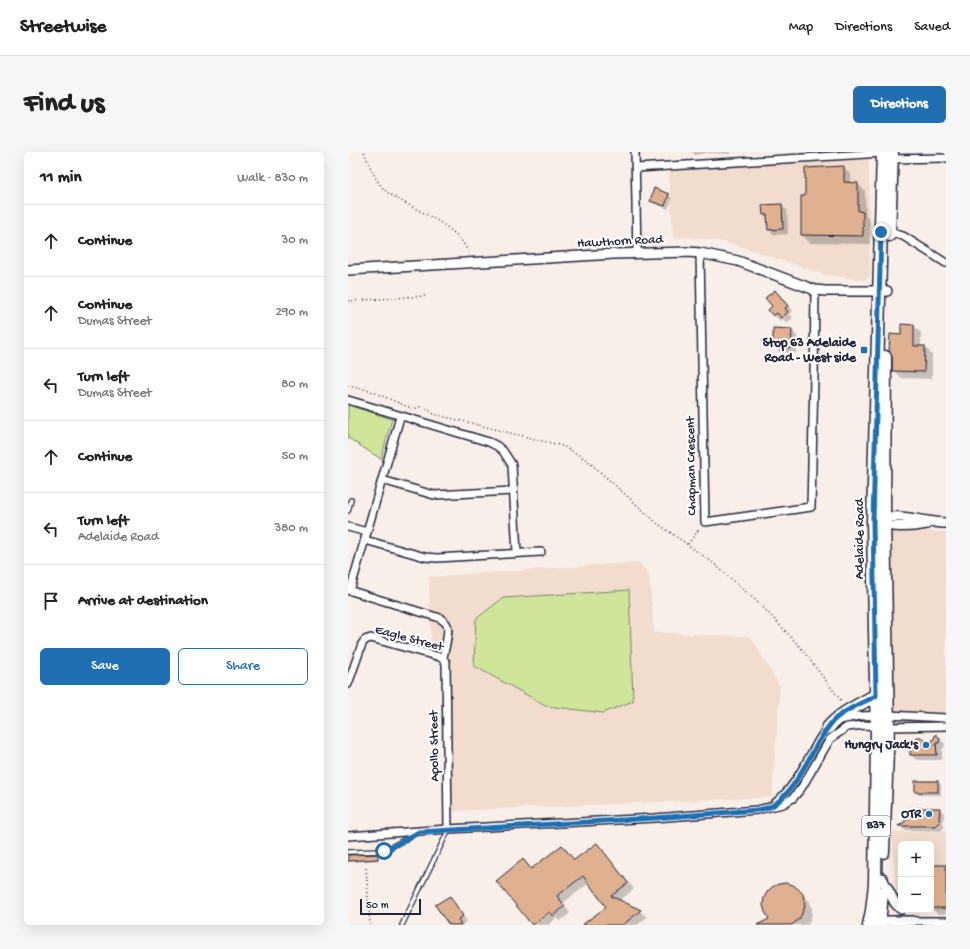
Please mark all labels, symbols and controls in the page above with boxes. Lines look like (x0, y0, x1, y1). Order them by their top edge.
text: Streetwise (20, 16, 106, 39)
text: Map (789, 19, 813, 36)
text: Directions (835, 19, 892, 36)
text: Saved (914, 19, 950, 36)
button: Directions (853, 86, 946, 123)
text: Find us (24, 88, 104, 121)
text: 11 min (40, 168, 82, 188)
text: Walk · 830 m (237, 171, 308, 186)
route end (872, 223, 890, 241)
icon: ahead (40, 230, 62, 252)
text: Continue (78, 232, 132, 250)
street label: Hawthorn Road (577, 232, 665, 252)
text: 30 m (282, 233, 308, 248)
text: Continue (78, 296, 132, 314)
icon: ahead (40, 302, 62, 324)
text: 290 m (275, 305, 308, 320)
text: Dumas Street (78, 314, 152, 329)
place label: Stop 63 Adelaide Road - West side (763, 336, 857, 366)
marker: Stop 63 Adelaide Road - West side (859, 345, 869, 355)
text: Turn left (78, 368, 129, 386)
icon: left (40, 374, 62, 396)
text: 80 m (281, 377, 308, 392)
text: Dumas Street (78, 386, 152, 401)
street label: Chapman Crescent (684, 415, 700, 516)
icon: ahead (40, 446, 62, 468)
text: Continue (78, 448, 132, 466)
text: 50 m (281, 449, 308, 464)
street label: Adelaide Road (853, 497, 868, 579)
text: Turn left (78, 512, 129, 530)
icon: left (40, 518, 62, 540)
text: 380 m (274, 521, 308, 536)
text: Adelaide Road (78, 530, 159, 545)
icon: arrive (40, 590, 62, 612)
text: Arrive at destination (78, 592, 208, 610)
street label: Eagle Street (373, 623, 446, 656)
button: Save (40, 648, 170, 685)
button: Share (178, 648, 308, 685)
street label: Apollo Street (427, 709, 443, 782)
place label: Hungry Jack's (844, 738, 919, 753)
marker: Hungry Jack's (921, 740, 931, 750)
place label: OTR (901, 807, 922, 822)
marker: OTR (924, 809, 934, 819)
road number: B37 (862, 816, 890, 836)
map controls (898, 841, 934, 913)
button: + (898, 841, 934, 877)
route start (375, 842, 393, 860)
button: − (898, 877, 934, 913)
scale bar (360, 897, 421, 916)
text: 50 m (366, 900, 388, 912)

